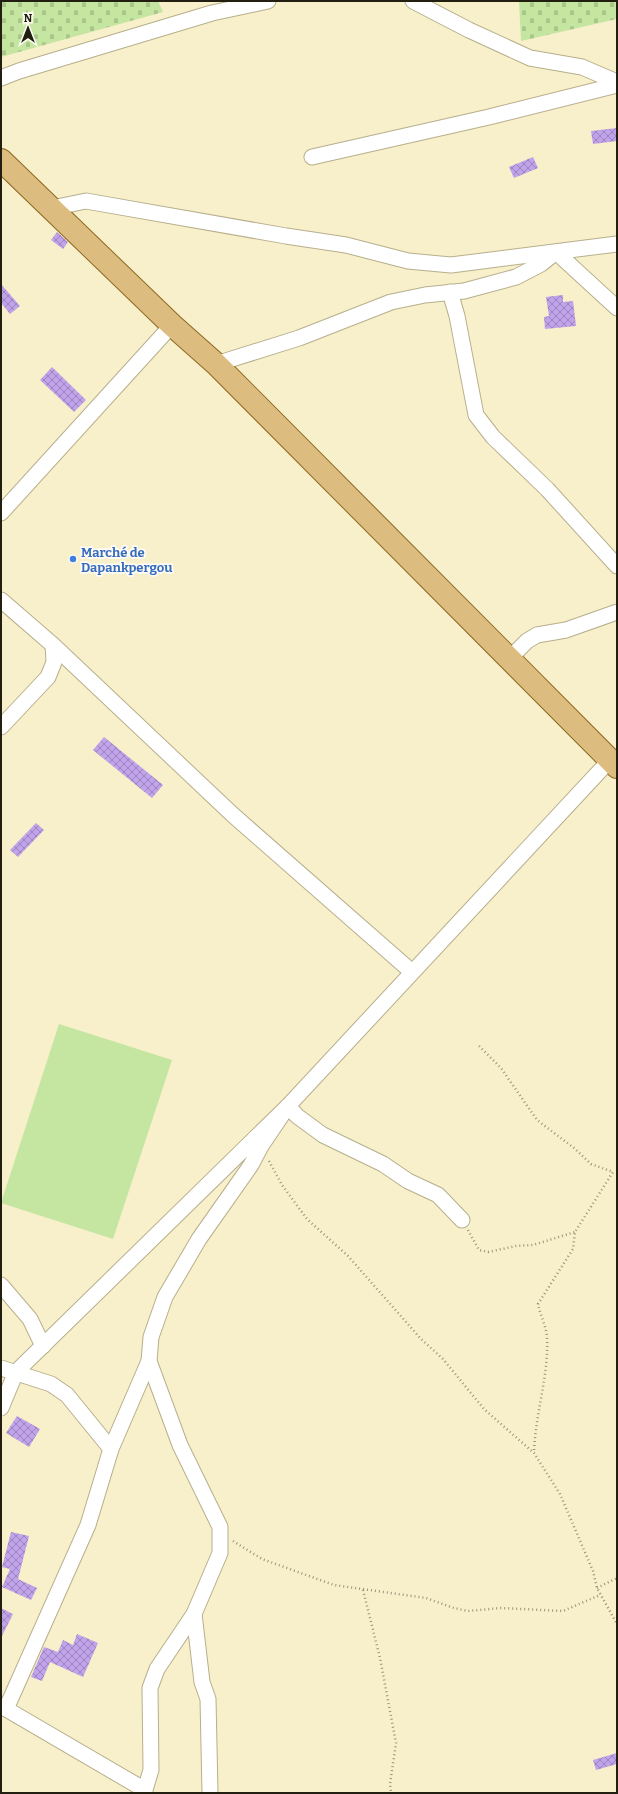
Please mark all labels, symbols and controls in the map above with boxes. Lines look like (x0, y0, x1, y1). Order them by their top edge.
north arrow (8, 8, 48, 48)
text: N (24, 12, 33, 25)
place label: Marché de Dapankpergou (81, 545, 172, 575)
marker: Marché de Dapankpergou (68, 554, 78, 564)

